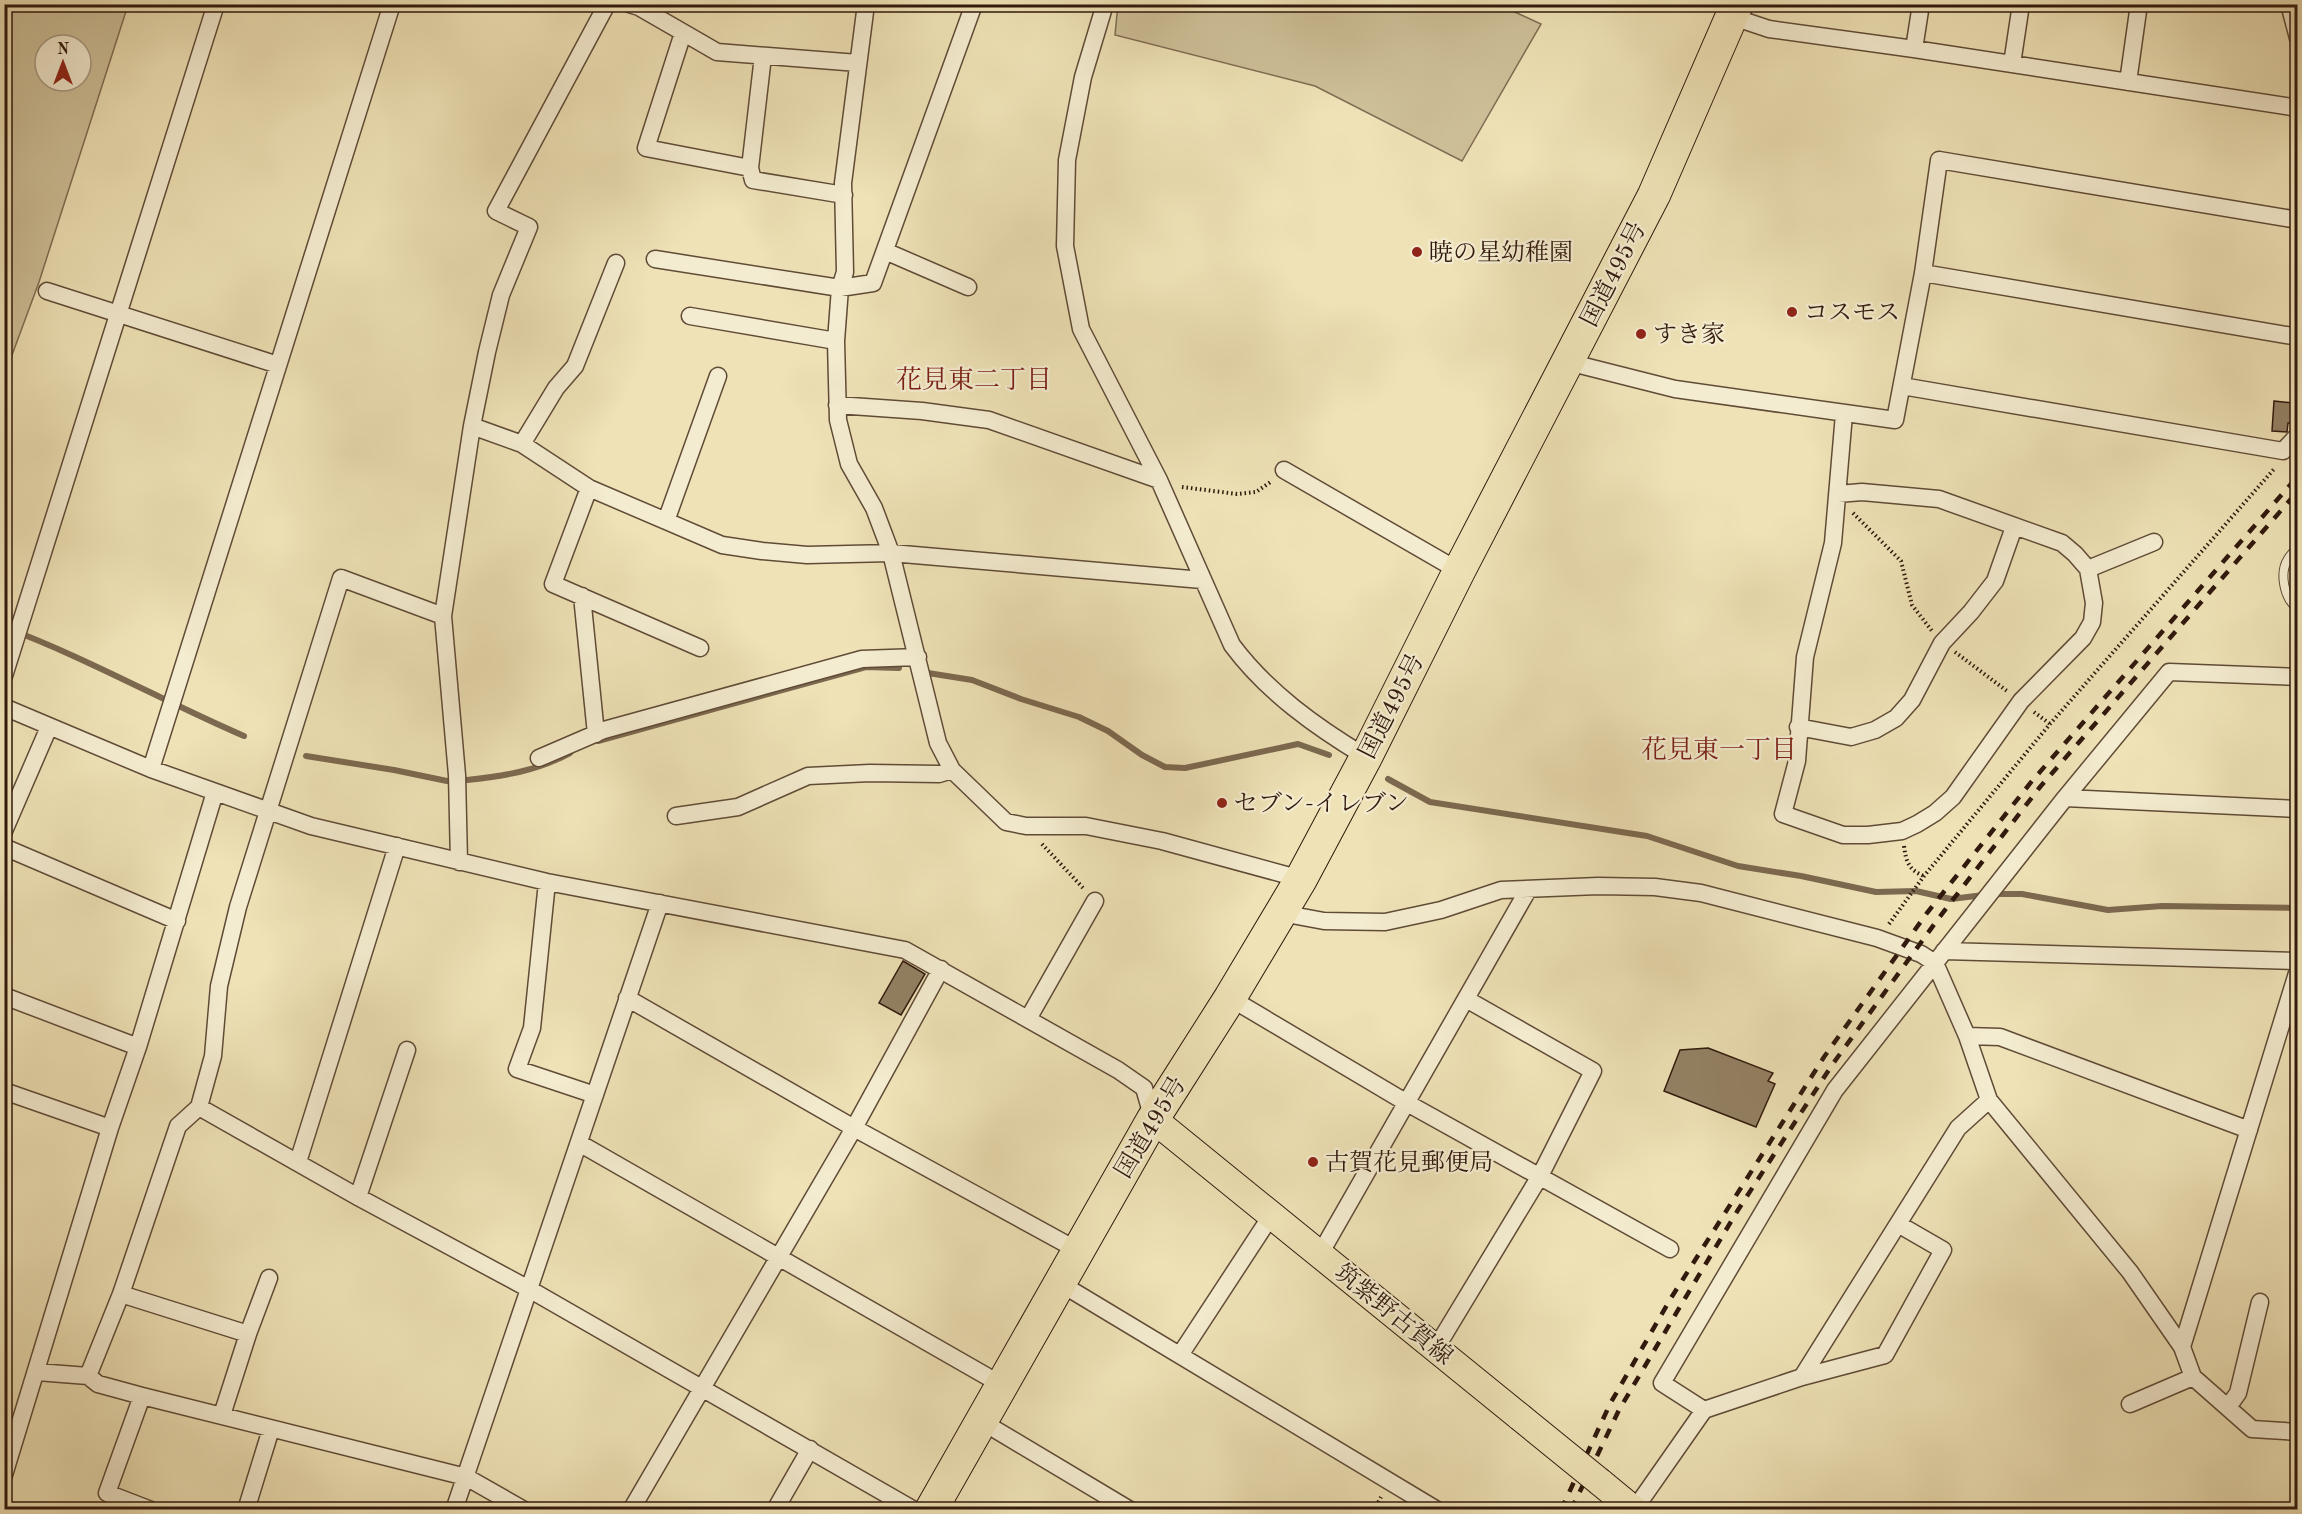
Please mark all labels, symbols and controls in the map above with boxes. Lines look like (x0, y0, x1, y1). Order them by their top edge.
north arrow (33, 33, 93, 93)
text: N (57, 42, 70, 58)
street label: 国道495号 (1576, 217, 1651, 331)
place label: 暁の星幼稚園 (1429, 239, 1573, 266)
marker: 暁の星幼稚園 (1410, 245, 1424, 259)
place label: コスモス (1804, 302, 1900, 326)
marker: コスモス (1785, 305, 1799, 319)
place label: すき家 (1653, 321, 1725, 348)
marker: すき家 (1634, 327, 1648, 341)
district label: 花見東二丁目 (896, 366, 1052, 394)
street label: 国道495号 (1354, 649, 1429, 763)
district label: 花見東一丁目 (1641, 736, 1797, 764)
place label: セブン-イレブン (1234, 791, 1409, 817)
marker: セブン-イレブン (1215, 796, 1229, 810)
street label: 国道495号 (1110, 1072, 1191, 1183)
place label: 古賀花見郵便局 (1325, 1149, 1493, 1176)
marker: 古賀花見郵便局 (1306, 1155, 1320, 1169)
street label: 筑紫野古賀線 (1329, 1259, 1458, 1370)

